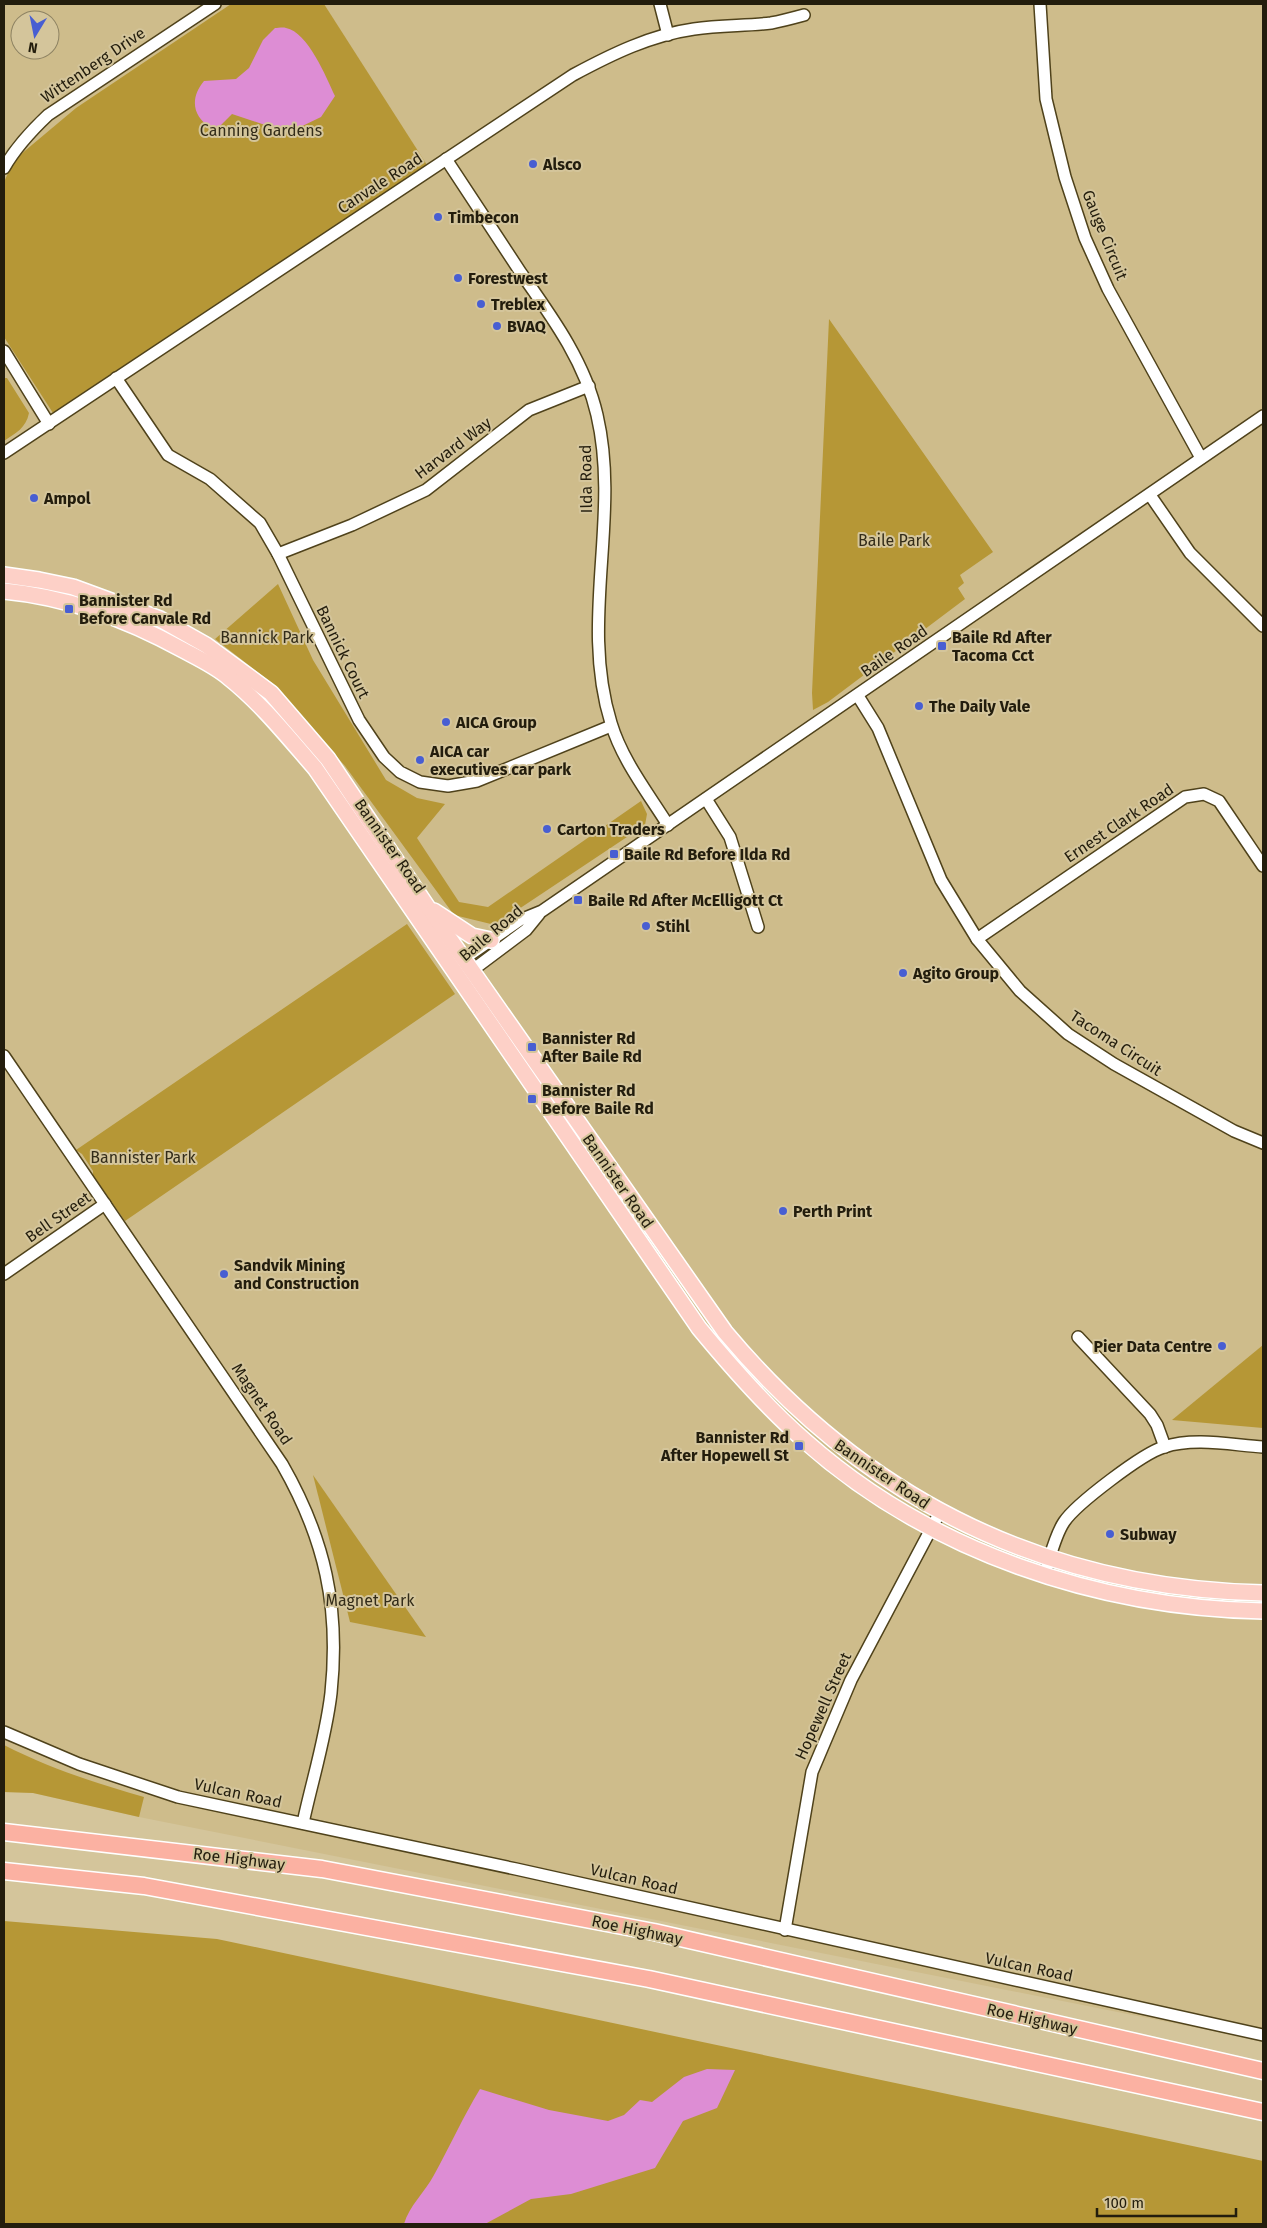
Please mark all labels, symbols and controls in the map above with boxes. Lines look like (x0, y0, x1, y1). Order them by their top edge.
north arrow (10, 10, 60, 60)
street label: Wittenberg Drive (37, 23, 149, 107)
text: N (27, 38, 39, 56)
park label: Canning Gardens (200, 121, 322, 140)
street label: Canvale Road (334, 149, 426, 217)
place label: Alsco (542, 155, 582, 174)
marker: Alsco (527, 158, 539, 170)
street label: Gauge Circuit (1078, 187, 1132, 283)
place label: Timbecon (448, 208, 519, 227)
marker: Timbecon (432, 211, 444, 223)
place label: Forestwest (468, 269, 549, 288)
marker: Forestwest (452, 272, 464, 284)
place label: Treblex (491, 295, 546, 314)
marker: Treblex (475, 298, 487, 310)
place label: BVAQ (507, 317, 547, 336)
marker: BVAQ (491, 320, 503, 332)
street label: Harvard Way (411, 413, 495, 483)
street label: Ilda Road (576, 444, 596, 514)
place label: Ampol (43, 489, 91, 508)
marker: Ampol (28, 492, 40, 504)
park label: Baile Park (858, 531, 931, 550)
place label: Bannister Rd Before Canvale Rd (79, 591, 211, 628)
street label: Bannick Court (312, 602, 374, 702)
marker: Bannister Rd Before Canvale Rd (63, 603, 75, 615)
street label: Baile Road (857, 621, 931, 681)
park label: Bannick Park (220, 628, 314, 647)
place label: Baile Rd After Tacoma Cct (952, 628, 1052, 665)
marker: Baile Rd After Tacoma Cct (936, 640, 948, 652)
place label: The Daily Vale (929, 697, 1030, 716)
marker: The Daily Vale (913, 700, 925, 712)
place label: AICA Group (455, 713, 537, 732)
marker: AICA Group (440, 716, 452, 728)
place label: AICA car executives car park (429, 742, 571, 779)
marker: AICA car executives car park (414, 754, 426, 766)
street label: Ernest Clark Road (1061, 779, 1177, 867)
street label: Bannister Road (350, 795, 430, 897)
place label: Carton Traders (557, 820, 665, 839)
marker: Carton Traders (541, 823, 553, 835)
place label: Baile Rd Before Ilda Rd (624, 845, 790, 864)
marker: Baile Rd Before Ilda Rd (608, 848, 620, 860)
place label: Baile Rd After McElligott Ct (588, 891, 784, 910)
marker: Baile Rd After McElligott Ct (572, 894, 584, 906)
street label: Baile Road (455, 901, 527, 965)
place label: Stihl (656, 917, 690, 936)
marker: Stihl (640, 920, 652, 932)
place label: Agito Group (912, 964, 999, 983)
marker: Agito Group (897, 967, 909, 979)
street label: Tacoma Circuit (1066, 1006, 1166, 1080)
place label: Bannister Rd After Baile Rd (541, 1029, 642, 1066)
marker: Bannister Rd After Baile Rd (526, 1041, 538, 1053)
place label: Bannister Rd Before Baile Rd (542, 1081, 654, 1118)
marker: Bannister Rd Before Baile Rd (526, 1093, 538, 1105)
street label: Bannister Road (578, 1130, 658, 1232)
park label: Bannister Park (90, 1148, 196, 1167)
street label: Bell Street (22, 1187, 95, 1246)
place label: Perth Print (793, 1202, 873, 1221)
marker: Perth Print (777, 1205, 789, 1217)
place label: Sandvik Mining and Construction (234, 1256, 359, 1293)
marker: Sandvik Mining and Construction (218, 1268, 230, 1280)
place label: Pier Data Centre (1093, 1337, 1212, 1356)
marker: Pier Data Centre (1216, 1340, 1228, 1352)
street label: Magnet Road (228, 1360, 296, 1448)
place label: Bannister Rd After Hopewell St (660, 1428, 790, 1465)
street label: Bannister Road (831, 1435, 933, 1513)
marker: Bannister Rd After Hopewell St (793, 1440, 805, 1452)
place label: Subway (1120, 1525, 1177, 1544)
marker: Subway (1104, 1528, 1116, 1540)
park label: Magnet Park (326, 1591, 415, 1610)
street label: Hopewell Street (791, 1649, 855, 1763)
street label: Vulcan Road (192, 1774, 284, 1812)
street label: Roe Highway (192, 1844, 286, 1874)
street label: Vulcan Road (588, 1860, 680, 1898)
street label: Roe Highway (590, 1911, 684, 1949)
street label: Vulcan Road (983, 1948, 1075, 1986)
street label: Roe Highway (985, 1999, 1079, 2039)
scale bar (1097, 2186, 1236, 2218)
text: 100 m (1104, 2194, 1144, 2212)

